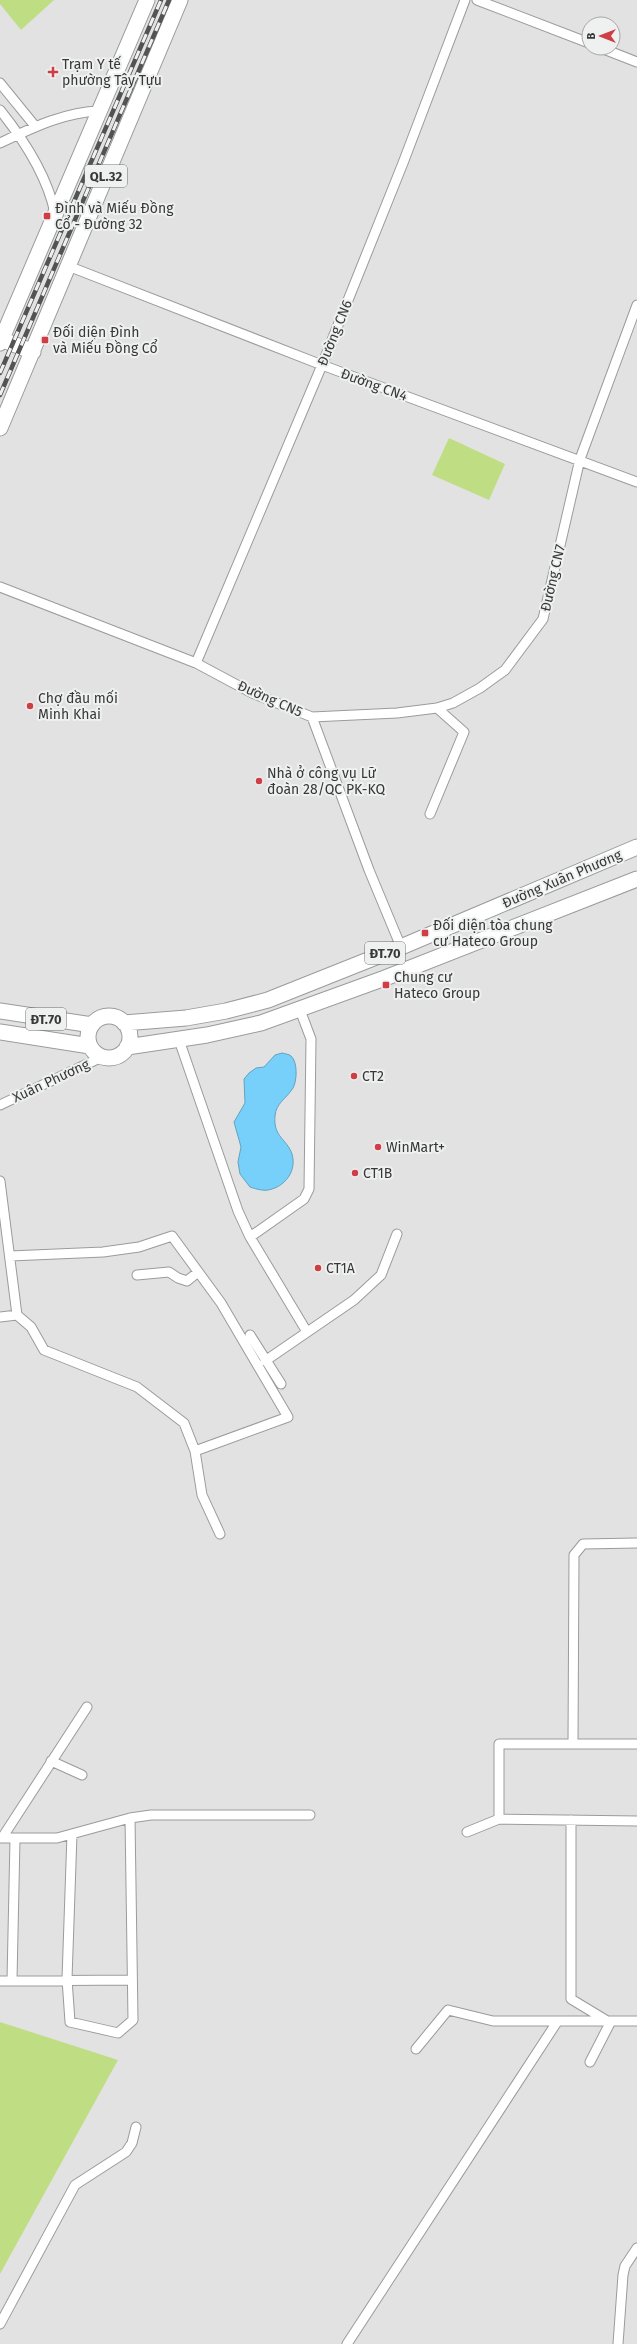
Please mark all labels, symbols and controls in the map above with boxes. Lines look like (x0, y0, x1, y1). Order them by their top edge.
north arrow (581, 16, 621, 56)
text: B (585, 32, 598, 39)
place label: Trạm Y tế phường Tây Tựu (62, 55, 162, 89)
marker: Trạm Y tế phường Tây Tựu (47, 66, 59, 78)
road number: QL.32 (85, 165, 127, 187)
place label: Đình và Miếu Đồng Cổ - Đường 32 (55, 199, 174, 233)
marker: Đình và Miếu Đồng Cổ - Đường 32 (42, 211, 52, 221)
street label: Đường CN6 (314, 297, 356, 369)
place label: Đối diện Đình và Miếu Đồng Cổ (53, 323, 158, 357)
marker: Đối diện Đình và Miếu Đồng Cổ (40, 335, 50, 345)
street label: Đường CN4 (338, 365, 410, 405)
street label: Đường CN7 (537, 543, 569, 613)
street label: Đường CN5 (235, 677, 305, 721)
place label: Chợ đầu mối Minh Khai (38, 689, 118, 723)
marker: Chợ đầu mối Minh Khai (25, 701, 35, 711)
place label: Nhà ở công vụ Lữ đoàn 28/QC PK-KQ (267, 765, 385, 798)
marker: Nhà ở công vụ Lữ đoàn 28/QC PK-KQ (254, 776, 264, 786)
street label: Đường Xuân Phương (500, 846, 625, 912)
place label: Đối diện tòa chung cư Hateco Group (433, 916, 553, 950)
marker: Đối diện tòa chung cư Hateco Group (420, 928, 430, 938)
road number: ĐT.70 (365, 942, 405, 964)
place label: Chung cư Hateco Group (394, 969, 480, 1002)
marker: Chung cư Hateco Group (381, 980, 391, 990)
road number: ĐT.70 (26, 1008, 66, 1030)
street label: Xuân Phương (10, 1055, 93, 1106)
place label: CT2 (362, 1068, 384, 1085)
marker: CT2 (349, 1071, 359, 1081)
place label: WinMart+ (386, 1139, 445, 1156)
marker: WinMart+ (373, 1142, 383, 1152)
place label: CT1B (363, 1165, 392, 1182)
marker: CT1B (350, 1168, 360, 1178)
place label: CT1A (326, 1260, 355, 1277)
marker: CT1A (313, 1263, 323, 1273)

